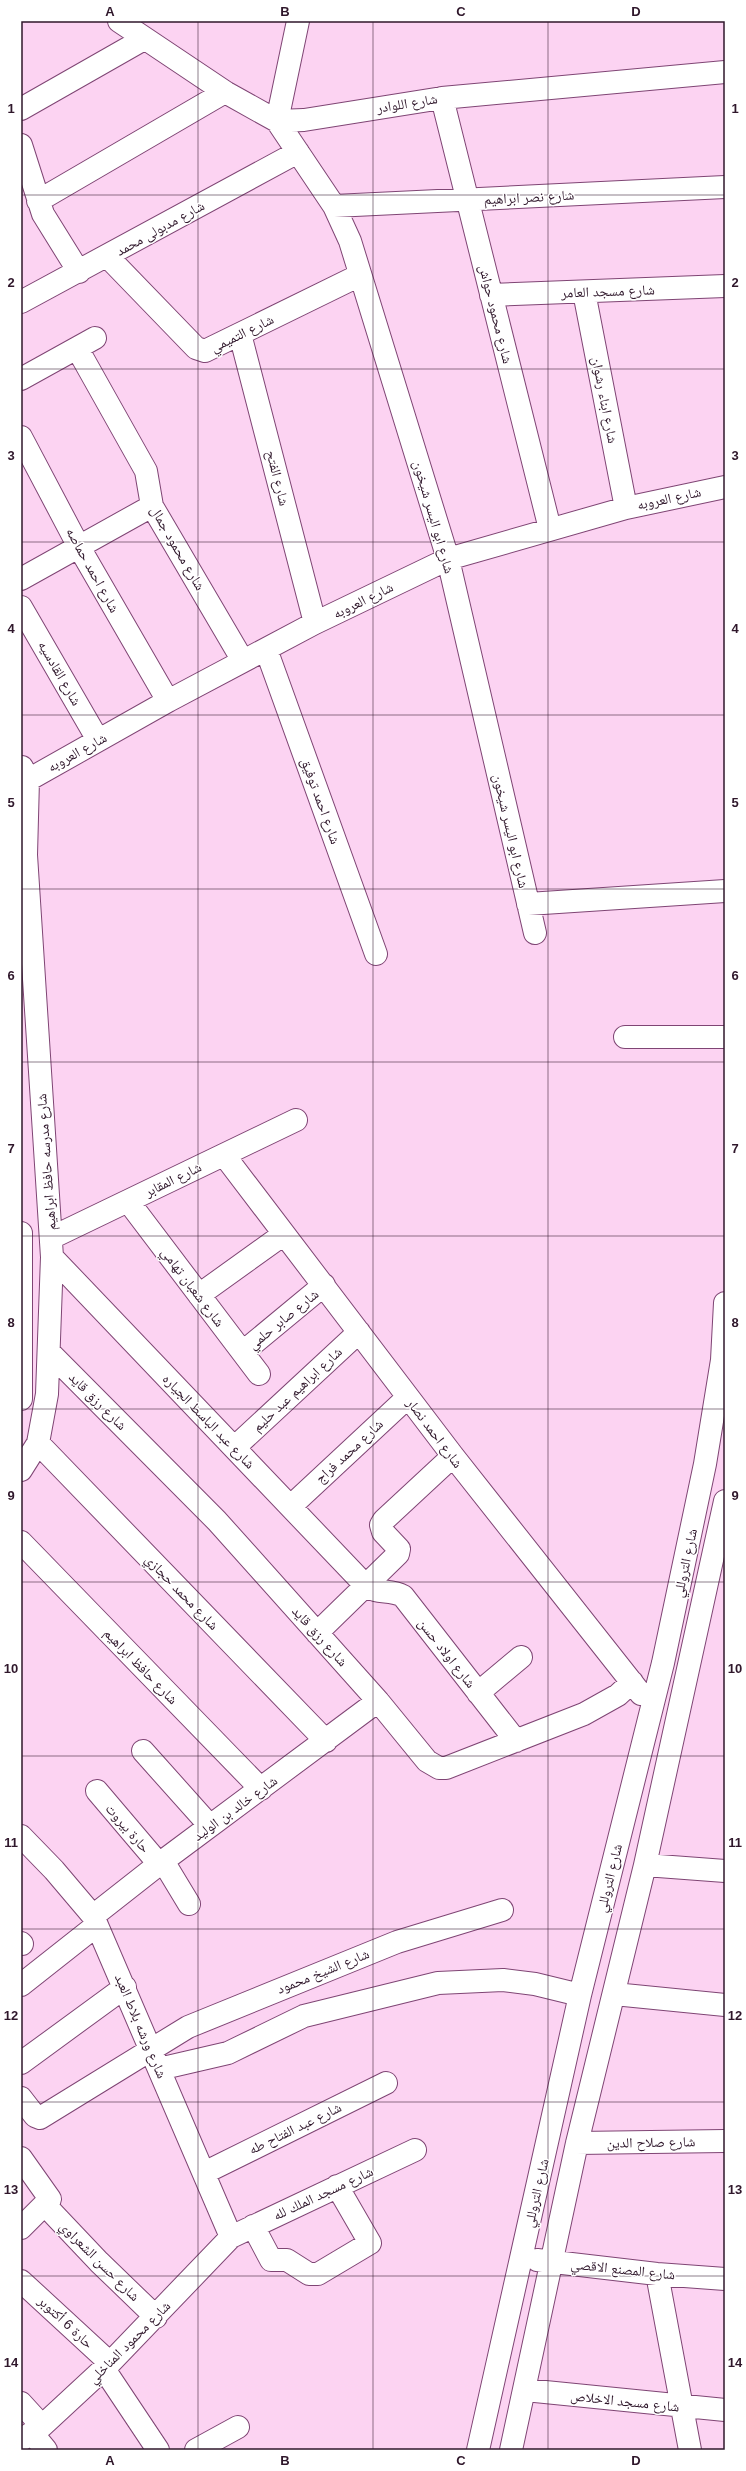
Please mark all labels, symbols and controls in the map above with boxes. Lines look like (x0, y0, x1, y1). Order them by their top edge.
text: A (105, 4, 115, 19)
text: B (280, 4, 290, 19)
text: C (456, 4, 466, 19)
text: D (631, 4, 641, 19)
street label: شارع اللوادر (374, 90, 439, 118)
text: 1 (7, 101, 15, 116)
text: 1 (731, 101, 739, 116)
street label: شارع نصر ابراهيم (483, 187, 575, 209)
street label: شارع مدبولى محمد (113, 197, 208, 261)
street label: شارع محمود حواش (474, 263, 516, 366)
text: 2 (7, 275, 15, 290)
text: 2 (731, 275, 739, 290)
street label: شارع مسجد العامر (560, 281, 655, 303)
street label: شارع التميمي (208, 311, 278, 358)
street label: شارع ابناء رشوان (587, 355, 621, 445)
text: 3 (7, 448, 15, 463)
text: 3 (731, 448, 739, 463)
street label: شارع الفتح (261, 449, 293, 508)
street label: شارع ابو اليسر شيخون (408, 459, 458, 576)
street label: شارع العروبه (636, 483, 703, 515)
street label: شارع محمود جمال (146, 503, 209, 594)
street label: شارع احمد حماصه (61, 525, 123, 616)
street label: شارع العروبه (330, 579, 397, 623)
text: 4 (7, 621, 15, 636)
text: 4 (731, 621, 739, 636)
street label: شارع القادسيه (33, 638, 85, 709)
street label: شارع العروبه (45, 729, 110, 777)
street label: شارع احمد توفيق (296, 756, 344, 847)
street label: شارع ابو اليسر شيخون (488, 772, 532, 890)
text: 5 (7, 795, 15, 810)
text: 5 (731, 795, 739, 810)
text: 6 (7, 968, 15, 983)
text: 6 (731, 968, 739, 983)
street label: شارع مدرسه حافظ ابراهيم (33, 1093, 61, 1231)
text: 7 (7, 1141, 15, 1156)
text: 7 (731, 1141, 739, 1156)
street label: شارع المقابر (141, 1158, 205, 1202)
street label: شارع شعبان تهامي (155, 1244, 228, 1332)
street label: شارع صابر حلمي (244, 1286, 324, 1355)
text: 8 (7, 1315, 15, 1330)
text: 8 (731, 1315, 739, 1330)
street label: شارع ابراهيم عبد حليم (249, 1343, 346, 1436)
street label: شارع رزق قايد (64, 1369, 130, 1435)
street label: شارع عبد الباسط الجياره (158, 1370, 258, 1473)
street label: شارع احمد نصار (402, 1394, 466, 1472)
street label: شارع محمد فراج (312, 1416, 387, 1488)
text: 9 (7, 1488, 15, 1503)
text: 9 (731, 1488, 739, 1503)
street label: شارع التروللي (670, 1527, 704, 1600)
street label: شارع محمد حجازي (140, 1551, 222, 1635)
street label: شارع رزق قايد (287, 1603, 351, 1671)
street label: شارع اولاد حسن (413, 1615, 479, 1692)
street label: شارع حافظ ابراهيم (99, 1625, 181, 1709)
text: 10 (4, 1661, 18, 1676)
text: 10 (728, 1661, 742, 1676)
street label: شارع خالد بن الوليد (190, 1772, 281, 1845)
street label: حارة بيروت (102, 1800, 154, 1856)
text: 11 (4, 1835, 18, 1850)
text: 11 (728, 1835, 742, 1850)
street label: شارع التروللي (593, 1842, 629, 1915)
street label: شارع الشيخ محمود (274, 1945, 372, 1999)
street label: شارع ورشه بلاط العبد (110, 1971, 170, 2081)
text: 12 (4, 2008, 18, 2023)
text: 12 (728, 2008, 742, 2023)
street label: شارع عبد الفتاح طه (246, 2099, 345, 2159)
street label: شارع صلاح الدين (606, 2133, 696, 2153)
street label: شارع التروللي (520, 2157, 555, 2230)
street label: شارع مسجد الملك لله (270, 2163, 376, 2225)
text: 13 (4, 2182, 18, 2197)
text: 13 (728, 2182, 742, 2197)
street label: شارع حسن الشعراوي (54, 2218, 143, 2307)
street label: شارع المصنع الاقصي (570, 2256, 676, 2286)
street label: حارة 6 أكتوبر (34, 2292, 97, 2352)
street label: شارع محمود المناخلي (84, 2297, 176, 2389)
text: 14 (4, 2355, 19, 2370)
text: 14 (728, 2355, 743, 2370)
street label: شارع مسجد الاخلاص (570, 2387, 680, 2417)
text: A (105, 2453, 115, 2468)
text: B (280, 2453, 290, 2468)
text: C (456, 2453, 466, 2468)
text: D (631, 2453, 641, 2468)

